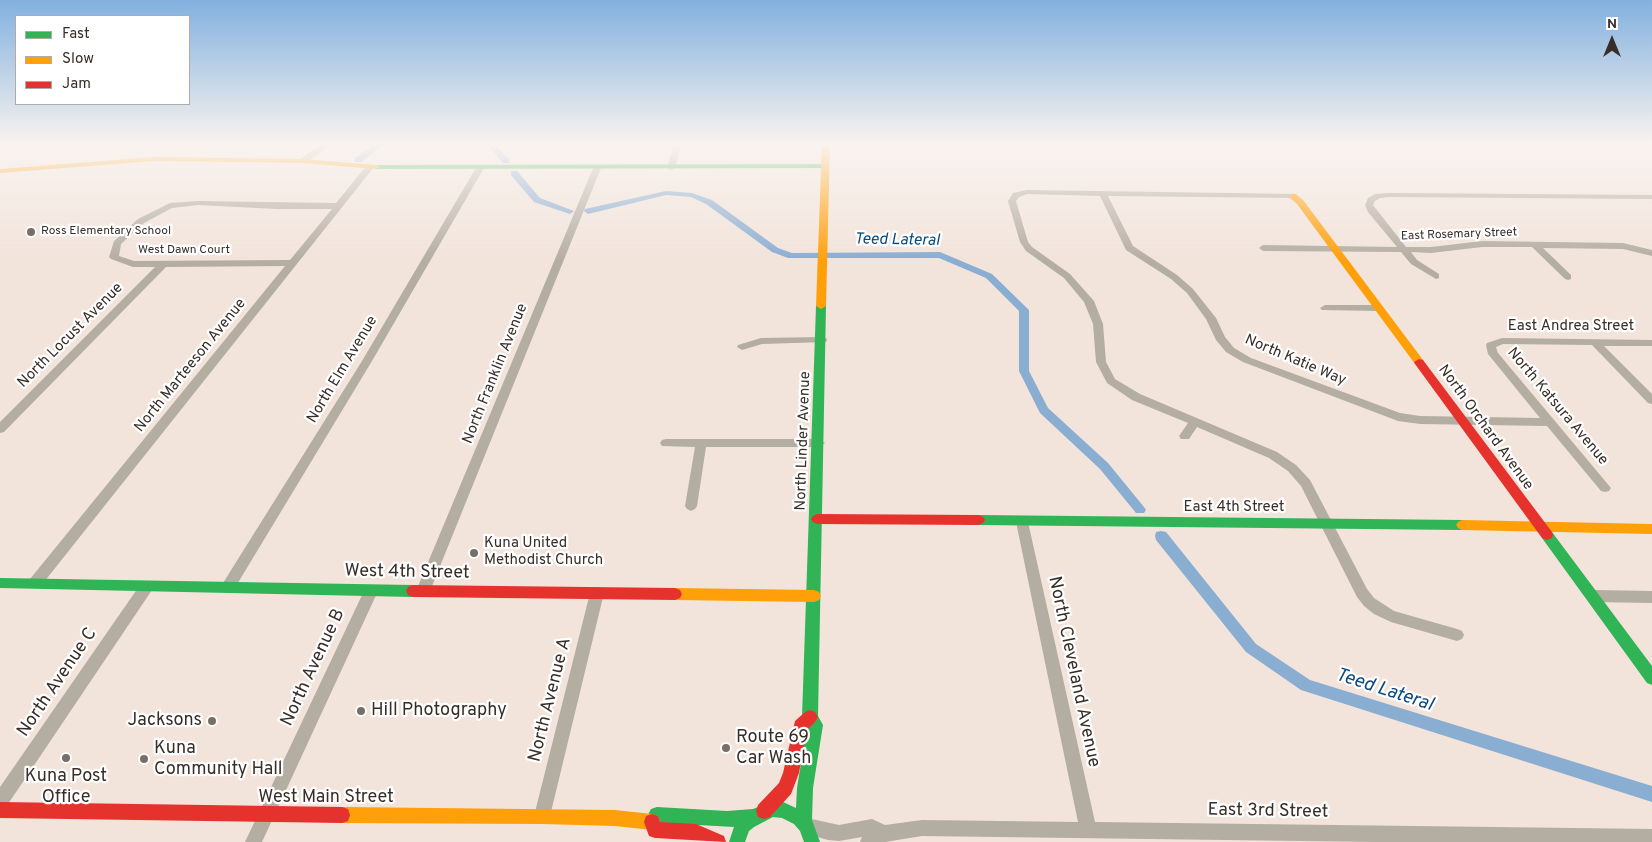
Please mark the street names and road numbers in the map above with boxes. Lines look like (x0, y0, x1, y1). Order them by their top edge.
street label: East Rosemary Street (1401, 226, 1517, 244)
street label: West Dawn Court (138, 244, 230, 258)
street label: North Locust Avenue (15, 280, 127, 392)
street label: North Marteeson Avenue (131, 295, 251, 437)
street label: North Franklin Avenue (460, 301, 532, 447)
street label: North Elm Avenue (304, 313, 382, 427)
street label: East Andrea Street (1508, 318, 1634, 336)
street label: North Katie Way (1242, 332, 1348, 390)
street label: North Katsura Avenue (1503, 345, 1611, 469)
street label: North Orchard Avenue (1433, 362, 1537, 494)
street label: North Linder Avenue (793, 371, 815, 511)
street label: East 4th Street (1184, 499, 1284, 517)
street label: West 4th Street (344, 561, 470, 585)
street label: North Cleveland Avenue (1042, 575, 1104, 769)
street label: North Avenue B (277, 606, 351, 730)
street label: North Avenue C (14, 624, 102, 742)
street label: North Avenue A (525, 636, 577, 764)
street label: West Main Street (258, 787, 394, 809)
street label: East 3rd Street (1207, 800, 1329, 824)

